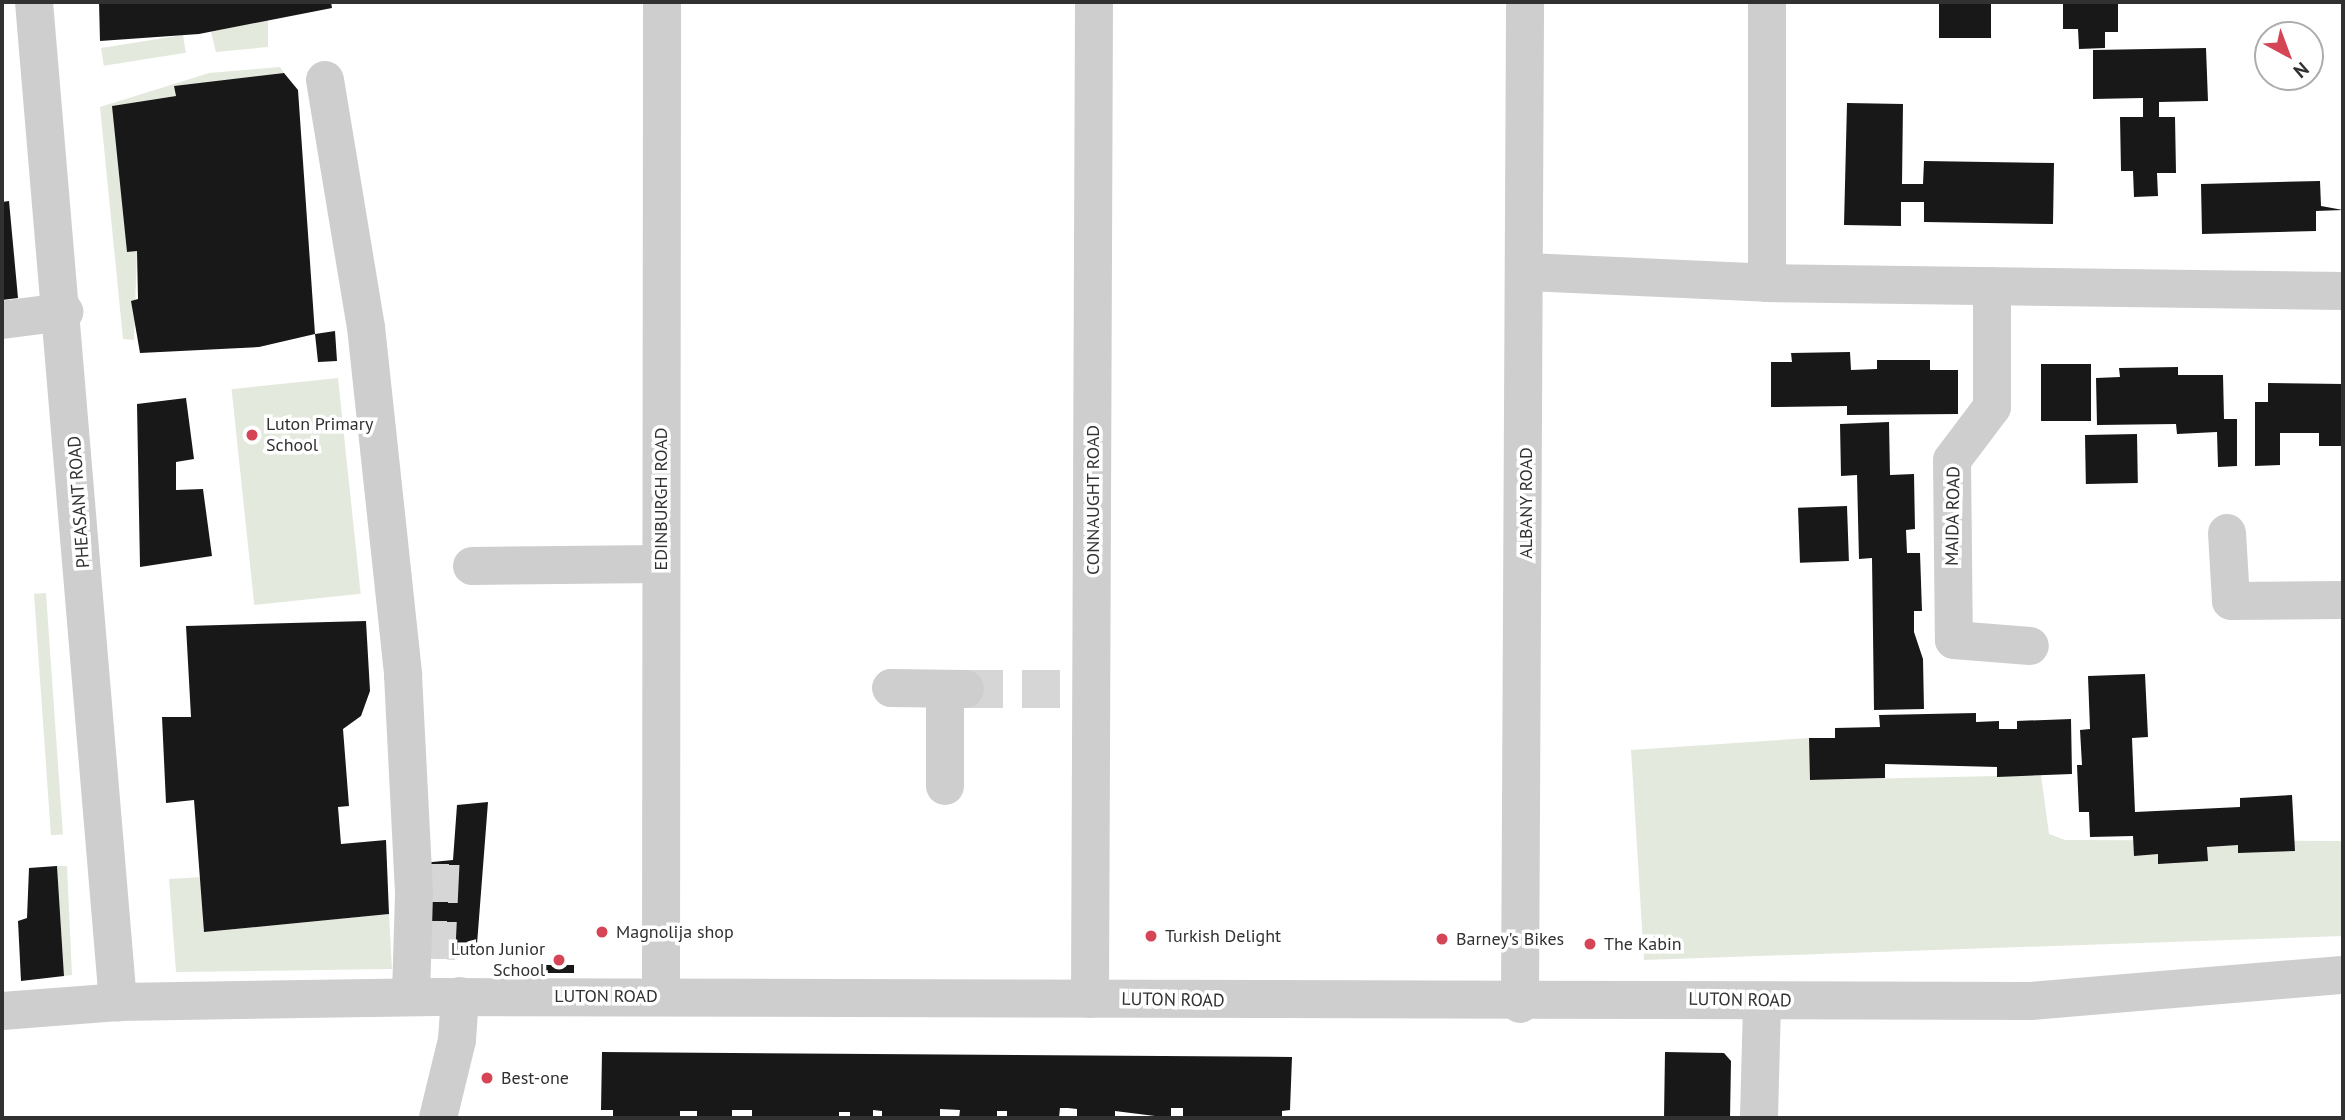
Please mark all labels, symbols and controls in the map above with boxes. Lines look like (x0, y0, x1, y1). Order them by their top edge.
north arrow (2254, 21, 2324, 91)
text: N (2289, 57, 2314, 83)
place label: Luton Primary School (266, 414, 373, 457)
street label: CONNAUGHT ROAD (1082, 425, 1104, 575)
marker: Luton Primary School (244, 427, 260, 443)
street label: EDINBURGH ROAD (650, 428, 672, 570)
street label: PHEASANT ROAD (64, 435, 94, 569)
street label: ALBANY ROAD (1515, 447, 1537, 559)
street label: MAIDA ROAD (1941, 465, 1965, 567)
place label: Magnolija shop (616, 921, 734, 943)
marker: Magnolija shop (594, 924, 610, 940)
place label: Turkish Delight (1165, 925, 1281, 947)
marker: Turkish Delight (1143, 928, 1159, 944)
place label: Barney's Bikes (1456, 928, 1564, 950)
marker: Barney's Bikes (1434, 931, 1450, 947)
place label: The Kabin (1604, 933, 1682, 955)
marker: The Kabin (1582, 936, 1598, 952)
place label: Luton Junior School (451, 939, 545, 982)
marker: Luton Junior School (551, 952, 567, 968)
street label: LUTON ROAD (554, 985, 658, 1007)
street label: LUTON ROAD (1121, 988, 1225, 1012)
street label: LUTON ROAD (1688, 988, 1792, 1012)
place label: Best-one (501, 1067, 569, 1089)
marker: Best-one (479, 1070, 495, 1086)

